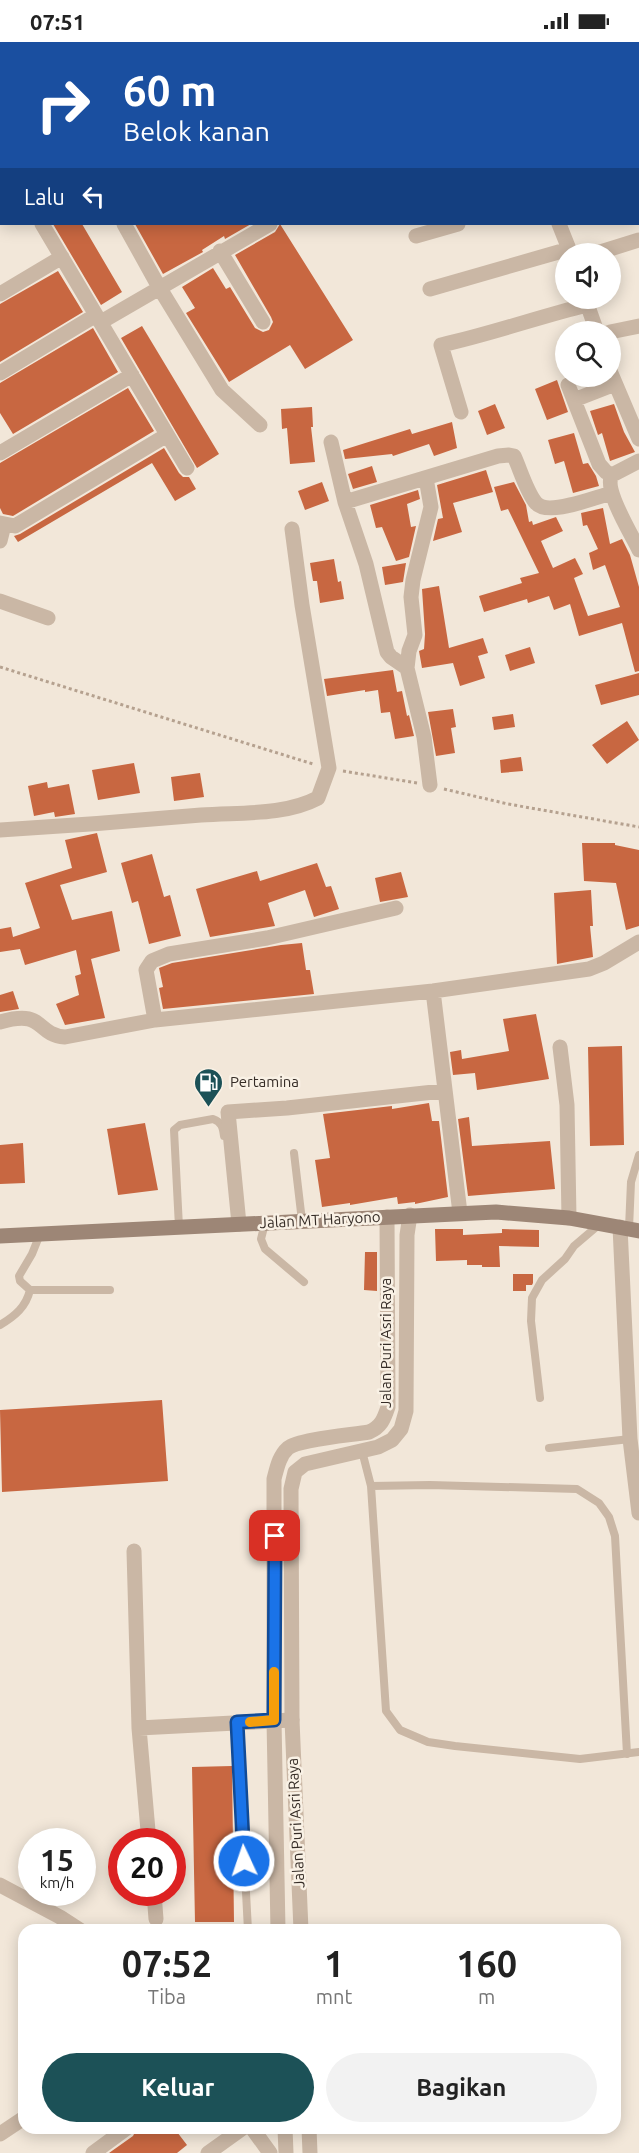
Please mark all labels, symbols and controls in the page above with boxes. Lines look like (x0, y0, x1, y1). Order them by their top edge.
text: 07:51 (30, 9, 85, 34)
icon: right (24, 66, 102, 144)
text: 60 m (123, 67, 217, 114)
text: Belok kanan (123, 116, 270, 146)
icon: left (77, 180, 110, 213)
text: Lalu (24, 184, 65, 209)
map controls (555, 243, 621, 387)
button: sound (555, 243, 621, 309)
button: search (555, 321, 621, 387)
fuel station icon: Pertamina (193, 1066, 225, 1108)
place label: Pertamina (230, 1073, 299, 1090)
street label: Jalan MT Haryono (259, 1208, 381, 1231)
street label: Jalan Puri Asri Raya (377, 1278, 394, 1408)
pin (249, 1510, 300, 1561)
icon: arrive (258, 1519, 291, 1552)
street label: Jalan Puri Asri Raya (284, 1758, 307, 1888)
speed limit sign: 20 (108, 1828, 186, 1906)
position arrow (212, 1829, 276, 1893)
text: 15 (40, 1843, 74, 1877)
text: km/h (40, 1874, 74, 1891)
text: 07:52 (122, 1943, 212, 1984)
text: 1 (324, 1943, 344, 1984)
text: 160 (456, 1943, 517, 1984)
text: Tiba (148, 1985, 186, 2008)
text: mnt (316, 1985, 352, 2008)
text: m (478, 1985, 495, 2008)
button: Keluar (42, 2053, 314, 2122)
button: Bagikan (326, 2053, 597, 2122)

